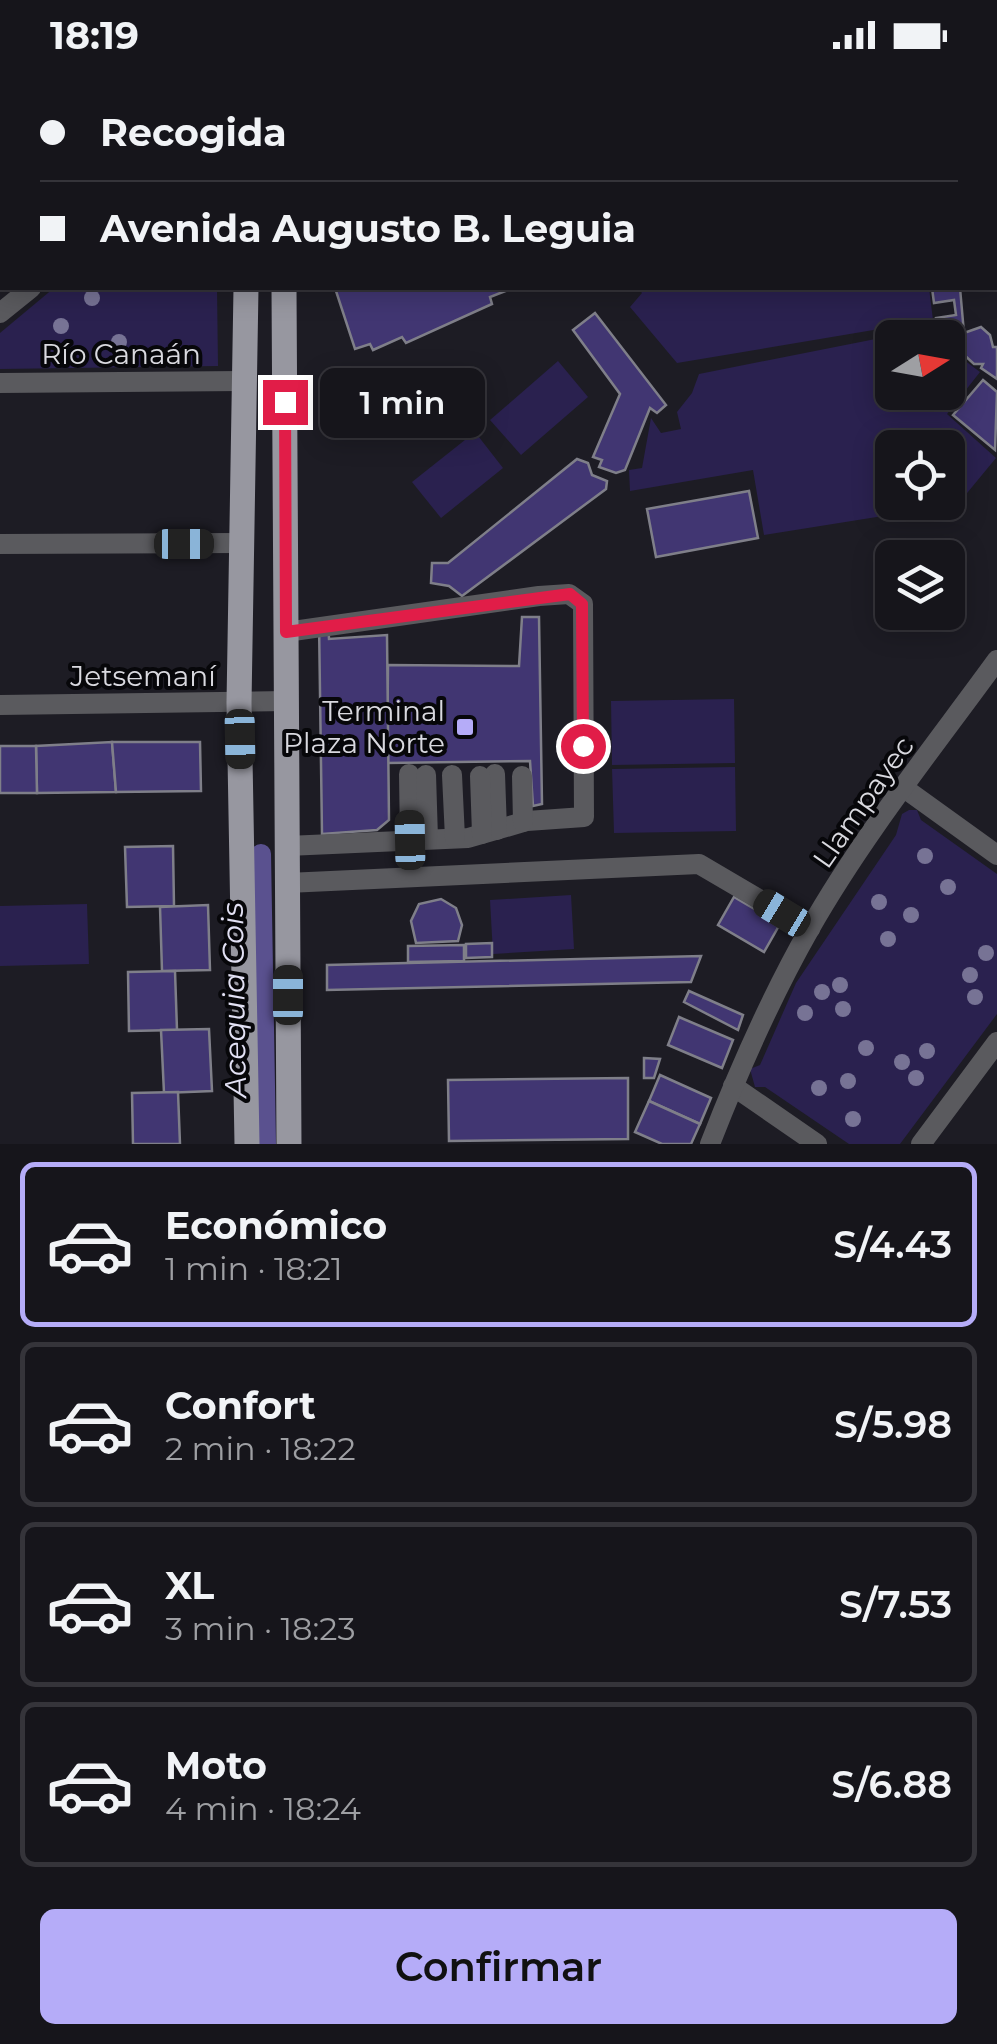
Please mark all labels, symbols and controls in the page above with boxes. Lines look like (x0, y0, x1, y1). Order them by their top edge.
text: 18:19 (50, 12, 139, 59)
text: Recogida (100, 109, 287, 156)
text: Avenida Augusto B. Leguia (100, 205, 636, 252)
north arrow (875, 320, 965, 410)
map controls (875, 320, 965, 630)
street label: Río Canaán (41, 337, 201, 371)
callout: 1 min (320, 367, 485, 437)
route end (263, 380, 308, 425)
text: 1 min (360, 383, 445, 422)
button: locate (875, 430, 965, 520)
car (154, 529, 214, 559)
button: layers (875, 540, 965, 630)
street label: Jetsemaní (69, 659, 217, 693)
place label: Terminal Plaza Norte (283, 694, 445, 760)
car (224, 709, 256, 769)
marker: Terminal Plaza Norte (454, 716, 476, 738)
route start (561, 724, 606, 769)
street label: Llampayec (805, 730, 921, 874)
car (394, 810, 426, 870)
car (749, 885, 815, 941)
water label: Acequia Cois (214, 902, 254, 1100)
car (273, 965, 303, 1025)
icon: car (45, 1200, 135, 1290)
text: Económico (165, 1202, 387, 1249)
text: S/4.43 (833, 1221, 952, 1268)
text: 1 min · 18:21 (165, 1249, 342, 1288)
icon: car (45, 1380, 135, 1470)
text: Confort (165, 1382, 316, 1429)
text: S/5.98 (834, 1401, 952, 1448)
text: 2 min · 18:22 (165, 1429, 356, 1468)
icon: car (45, 1560, 135, 1650)
text: XL (165, 1562, 214, 1609)
text: S/7.53 (839, 1581, 952, 1628)
text: 3 min · 18:23 (165, 1609, 355, 1648)
icon: car (45, 1740, 135, 1830)
text: Moto (165, 1742, 267, 1789)
text: S/6.88 (831, 1761, 952, 1808)
text: 4 min · 18:24 (165, 1789, 361, 1828)
button: Confirmar (40, 1909, 957, 2024)

